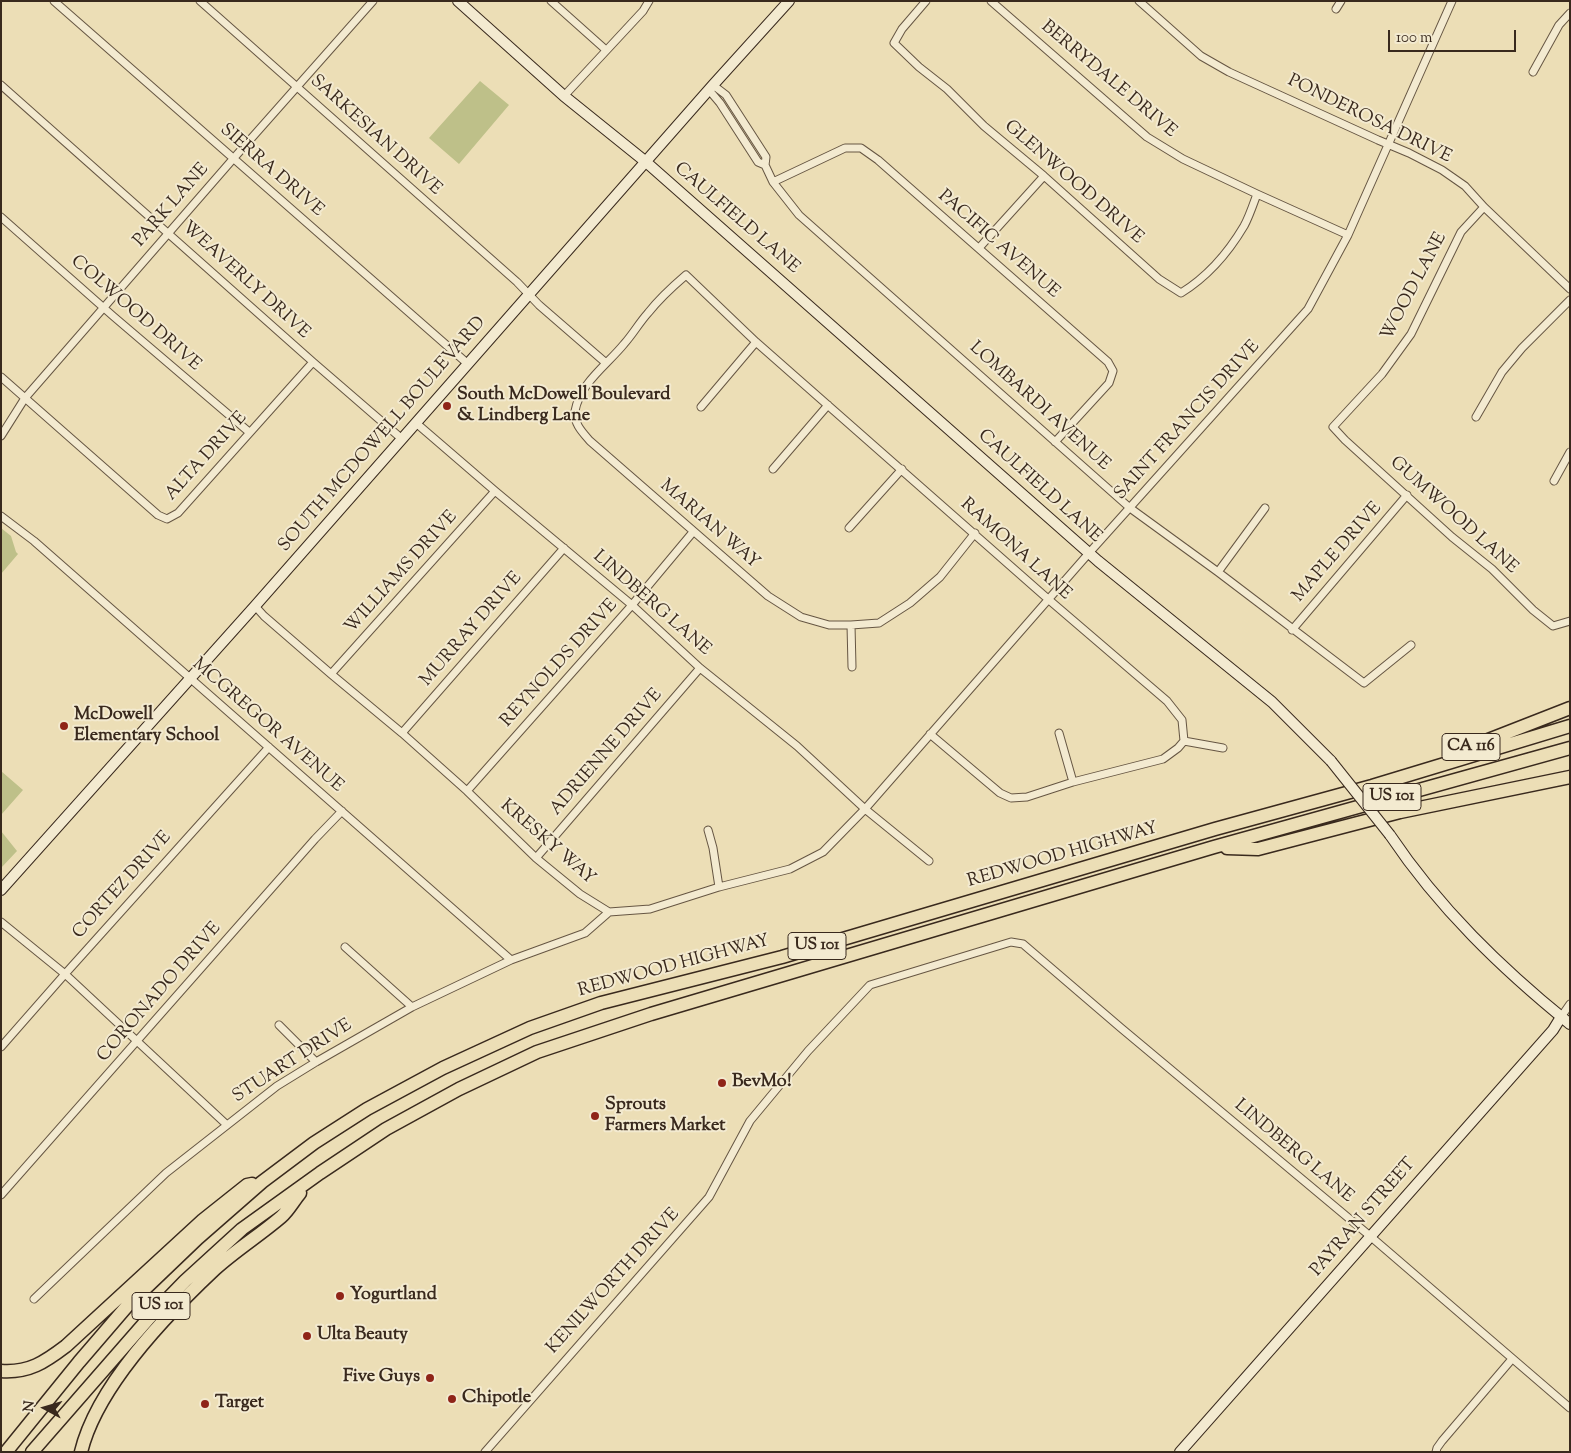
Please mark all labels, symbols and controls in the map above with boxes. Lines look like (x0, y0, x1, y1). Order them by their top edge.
street label: BERRYDALE DRIVE (1036, 17, 1180, 143)
scale bar (1391, 20, 1518, 52)
text: 100 m (1396, 28, 1432, 49)
street label: SARKESIAN DRIVE (305, 71, 445, 201)
street label: PONDEROSA DRIVE (1284, 71, 1454, 169)
street label: GLENWOOD DRIVE (999, 117, 1147, 249)
street label: SIERRA DRIVE (215, 120, 327, 222)
street label: CAULFIELD LANE (669, 159, 803, 279)
street label: PARK LANE (130, 160, 214, 252)
street label: PACIFIC AVENUE (933, 186, 1063, 304)
street label: WEAVERLY DRIVE (176, 218, 314, 344)
street label: WOOD LANE (1378, 229, 1452, 345)
street label: COLWOOD DRIVE (65, 252, 205, 376)
street label: SOUTH MCDOWELL BOULEVARD (275, 313, 491, 557)
street label: SAINT FRANCIS DRIVE (1111, 337, 1265, 505)
street label: LOMBARDI AVENUE (964, 338, 1114, 476)
place label: South McDowell Boulevard & Lindberg Lane (457, 385, 670, 428)
marker: South McDowell Boulevard & Lindberg Lane (441, 400, 453, 412)
street label: ALTA DRIVE (162, 408, 252, 506)
street label: CAULFIELD LANE (973, 426, 1105, 548)
street label: GUMWOOD LANE (1384, 453, 1522, 579)
street label: MARIAN WAY (655, 476, 763, 574)
street label: RAMONA LANE (955, 494, 1075, 606)
street label: MAPLE DRIVE (1289, 499, 1387, 607)
street label: WILLIAMS DRIVE (341, 507, 463, 639)
street label: LINDBERG LANE (588, 547, 714, 661)
street label: MURRAY DRIVE (417, 569, 527, 691)
street label: REYNOLDS DRIVE (497, 596, 623, 732)
street label: MCGREGOR AVENUE (187, 654, 347, 798)
street label: ADRIENNE DRIVE (546, 685, 668, 821)
place label: McDowell Elementary School (74, 705, 219, 748)
marker: McDowell Elementary School (58, 720, 70, 732)
road number: CA 116 (1442, 734, 1500, 760)
road number: US 101 (1363, 784, 1421, 810)
street label: KRESKY WAY (495, 796, 599, 890)
street label: REDWOOD HIGHWAY (965, 818, 1161, 894)
street label: CORTEZ DRIVE (69, 828, 177, 944)
street label: CORONADO DRIVE (93, 919, 227, 1067)
street label: REDWOOD HIGHWAY (576, 931, 772, 1003)
road number: US 101 (788, 932, 846, 959)
street label: STUART DRIVE (229, 1015, 357, 1109)
place label: BevMo! (732, 1072, 792, 1094)
marker: BevMo! (716, 1077, 728, 1089)
place label: Sprouts Farmers Market (605, 1095, 725, 1138)
street label: LINDBERG LANE (1229, 1096, 1357, 1208)
marker: Sprouts Farmers Market (589, 1110, 601, 1122)
street label: PAYRAN STREET (1307, 1154, 1421, 1282)
street label: KENILWORTH DRIVE (543, 1205, 685, 1359)
place label: Yogurtland (350, 1285, 437, 1307)
marker: Yogurtland (334, 1290, 346, 1302)
road number: US 101 (132, 1292, 190, 1320)
place label: Ulta Beauty (317, 1325, 408, 1347)
marker: Ulta Beauty (301, 1330, 313, 1342)
place label: Five Guys (343, 1367, 420, 1389)
marker: Five Guys (424, 1372, 436, 1384)
north arrow (20, 1383, 70, 1433)
place label: Chipotle (462, 1388, 531, 1410)
place label: Target (215, 1393, 264, 1415)
marker: Chipotle (446, 1393, 458, 1405)
marker: Target (199, 1398, 211, 1410)
text: N (20, 1400, 41, 1413)

